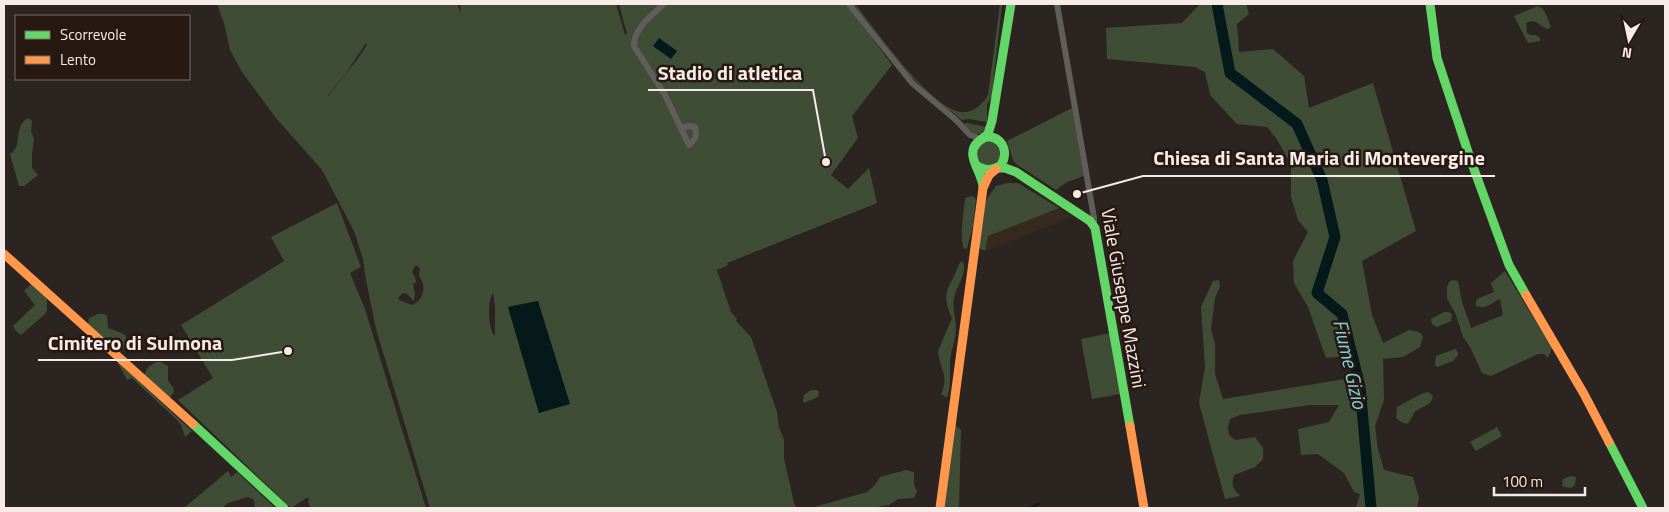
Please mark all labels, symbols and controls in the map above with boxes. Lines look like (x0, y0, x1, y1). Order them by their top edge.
legend (15, 15, 190, 80)
north arrow (1604, 15, 1654, 65)
text: Scorrevole (60, 23, 126, 46)
text: N (1620, 42, 1633, 64)
text: Lento (60, 48, 96, 71)
callout: Stadio di atletica (648, 55, 813, 90)
text: Stadio di atletica (658, 57, 802, 88)
callout: Chiesa di Santa Maria di Montevergine (1143, 141, 1495, 176)
text: Chiesa di Santa Maria di Montevergine (1153, 142, 1485, 173)
street label: Viale Giuseppe Mazzini (1094, 206, 1155, 390)
water label: Fiume Gizio (1325, 316, 1376, 413)
callout: Cimitero di Sulmona (38, 325, 232, 360)
text: Cimitero di Sulmona (48, 327, 222, 358)
scale bar (1494, 464, 1585, 496)
text: 100 m (1502, 470, 1543, 493)

